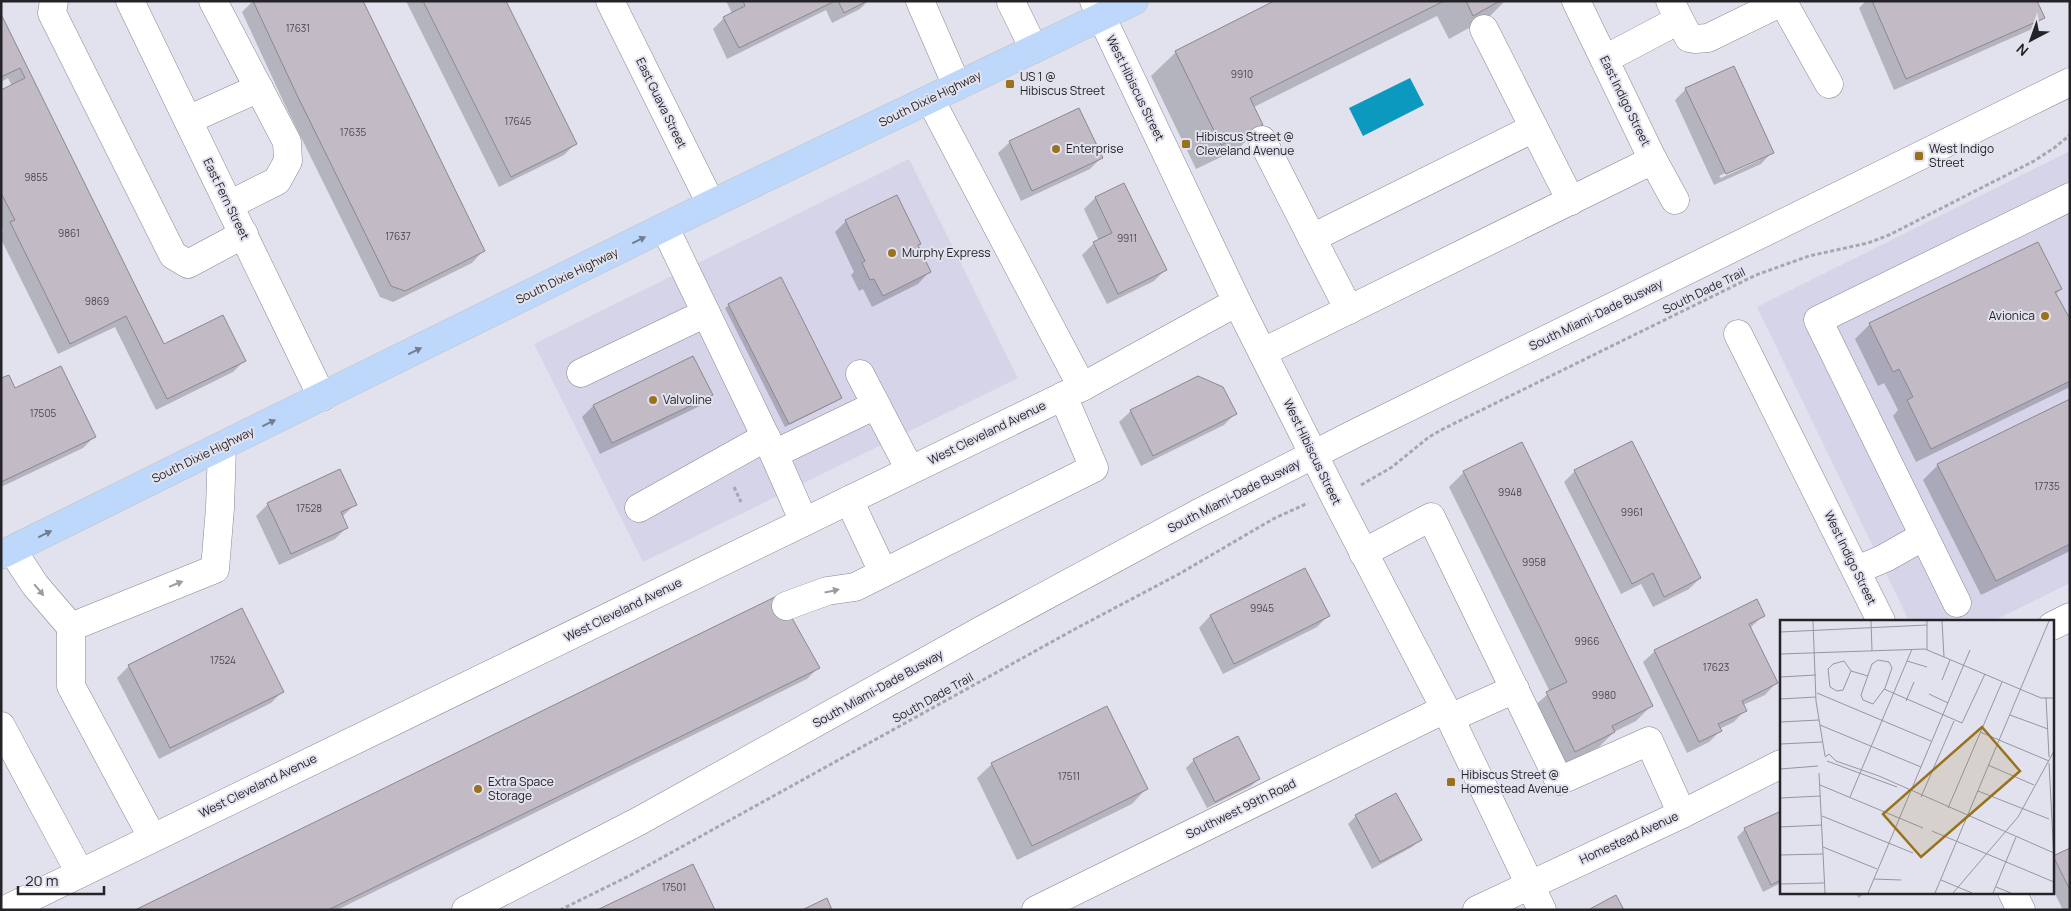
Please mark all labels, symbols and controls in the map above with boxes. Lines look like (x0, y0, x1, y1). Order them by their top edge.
north arrow (2006, 15, 2056, 65)
house number: 17631 (286, 21, 310, 35)
street label: West Hibiscus Street (1102, 32, 1169, 144)
text: N (2012, 40, 2032, 61)
street label: East Indigo Street (1596, 53, 1655, 149)
street label: East Guava Street (632, 55, 691, 151)
street label: South Dixie Highway (876, 66, 984, 131)
house number: 9910 (1231, 67, 1253, 81)
place label: US 1 @ Hibiscus Street (1020, 68, 1105, 99)
marker: US 1 @ Hibiscus Street (1004, 78, 1016, 90)
house number: 17645 (505, 114, 532, 128)
house number: 17635 (340, 125, 366, 139)
place label: Hibiscus Street @ Cleveland Avenue (1196, 128, 1294, 159)
marker: Hibiscus Street @ Cleveland Avenue (1180, 138, 1192, 150)
place label: Enterprise (1066, 140, 1123, 157)
place label: West Indigo Street (1929, 140, 1994, 171)
marker: Enterprise (1050, 143, 1062, 155)
marker: West Indigo Street (1913, 150, 1925, 162)
street label: East Fern Street (199, 155, 254, 243)
house number: 9855 (24, 170, 48, 184)
house number: 9861 (58, 226, 80, 240)
house number: 17637 (385, 229, 411, 243)
house number: 9911 (1117, 231, 1137, 245)
one-way arrow (632, 236, 646, 244)
street label: South Dixie Highway (513, 243, 621, 308)
place label: Murphy Express (902, 244, 991, 261)
marker: Murphy Express (886, 247, 898, 259)
street label: South Dade Trail (1660, 263, 1748, 318)
street label: South Miami-Dade Busway (1526, 274, 1666, 354)
house number: 9869 (85, 294, 109, 308)
place label: Avionica (1989, 307, 2035, 324)
marker: Avionica (2039, 310, 2051, 322)
one-way arrow (408, 347, 422, 355)
place label: Valvoline (663, 391, 712, 408)
marker: Valvoline (647, 394, 659, 406)
street label: West Hibiscus Street (1279, 396, 1346, 508)
street label: West Cleveland Avenue (925, 397, 1049, 469)
house number: 17505 (30, 406, 57, 420)
one-way arrow (262, 419, 276, 427)
street label: South Dixie Highway (149, 422, 257, 487)
street label: South Miami-Dade Busway (1165, 454, 1304, 536)
house number: 17735 (2034, 479, 2060, 493)
house number: 9948 (1498, 485, 1522, 499)
house number: 17528 (296, 501, 322, 515)
house number: 9961 (1621, 505, 1643, 519)
street label: West Indigo Street (1820, 508, 1881, 608)
one-way arrow (38, 529, 52, 537)
house number: 9958 (1522, 555, 1546, 569)
street label: West Cleveland Avenue (561, 574, 685, 646)
one-way arrow (169, 580, 184, 588)
one-way arrow (34, 583, 45, 596)
one-way arrow (824, 587, 839, 595)
house number: 9945 (1250, 601, 1274, 615)
inset map (1780, 620, 2054, 894)
house number: 9966 (1575, 634, 1599, 648)
street label: South Miami-Dade Busway (809, 645, 947, 732)
house number: 17524 (210, 653, 236, 667)
house number: 17623 (1703, 660, 1729, 674)
street label: South Dade Trail (889, 668, 976, 727)
house number: 9980 (1592, 688, 1616, 702)
street label: West Cleveland Avenue (196, 750, 320, 822)
place label: Hibiscus Street @ Homestead Avenue (1461, 766, 1568, 797)
house number: 17511 (1058, 769, 1080, 783)
place label: Extra Space Storage (488, 773, 554, 804)
street label: Southwest 99th Road (1183, 774, 1299, 843)
marker: Hibiscus Street @ Homestead Avenue (1445, 776, 1457, 788)
marker: Extra Space Storage (472, 783, 484, 795)
street label: Homestead Avenue (1576, 807, 1681, 868)
scale bar (18, 864, 104, 896)
text: 20 m (25, 870, 58, 891)
house number: 17501 (662, 880, 686, 894)

